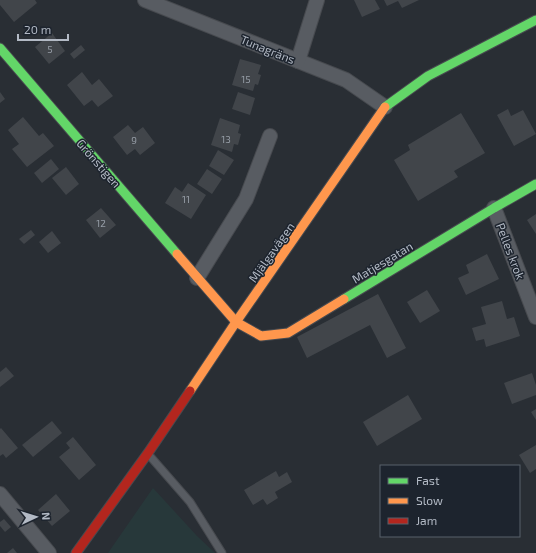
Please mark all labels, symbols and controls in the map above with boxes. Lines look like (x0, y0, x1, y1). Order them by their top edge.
scale bar (18, 16, 68, 42)
text: 20 m (24, 22, 51, 36)
street label: Tunagräns (239, 32, 297, 66)
house number: 5 (47, 43, 53, 55)
house number: 15 (241, 73, 251, 85)
house number: 13 (221, 133, 231, 145)
house number: 9 (131, 134, 137, 146)
street label: Grönstigen (74, 136, 124, 190)
house number: 11 (182, 193, 190, 205)
house number: 12 (96, 217, 106, 229)
street label: Mjälgavägen (245, 219, 298, 285)
street label: Pelles krok (494, 221, 528, 281)
street label: Matjesgatan (349, 238, 416, 287)
legend (380, 465, 520, 537)
text: Fast (416, 473, 440, 487)
text: Slow (416, 493, 443, 507)
north arrow (16, 497, 56, 537)
text: N (40, 512, 53, 521)
text: Jam (416, 513, 437, 527)

